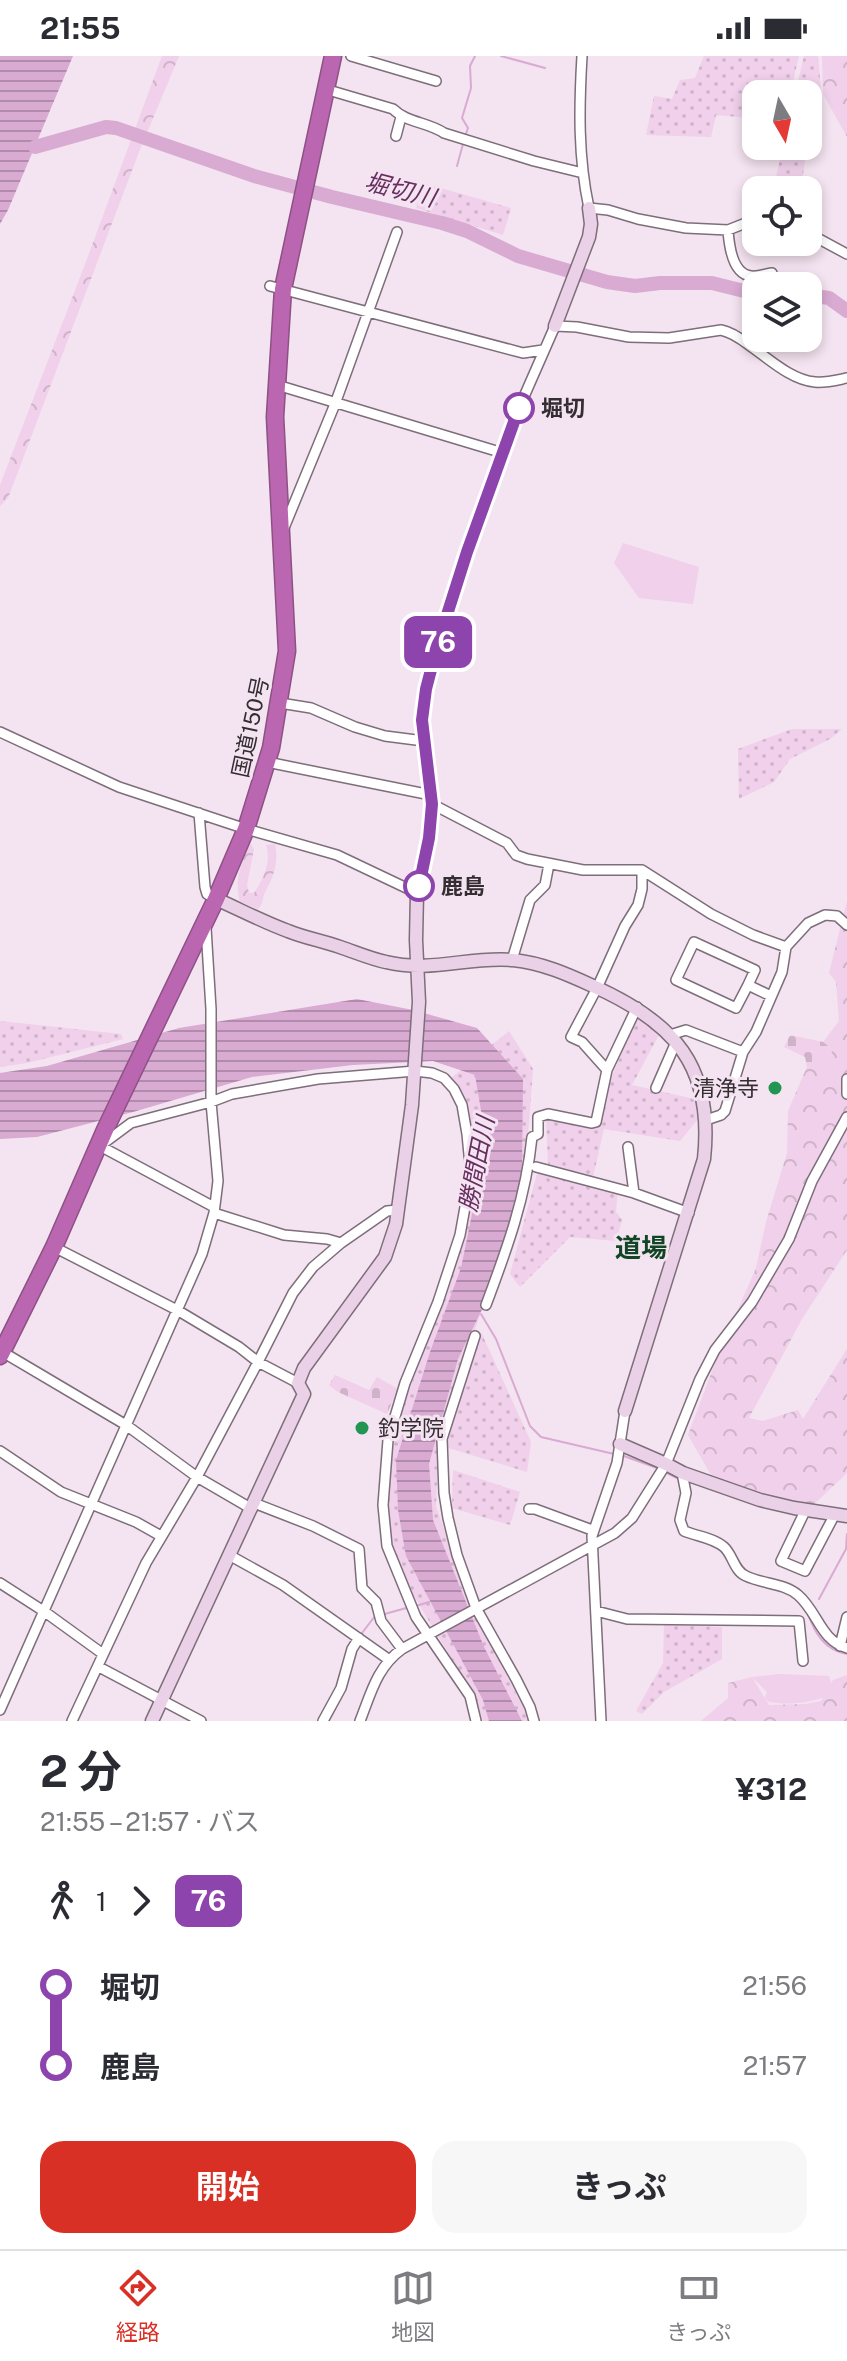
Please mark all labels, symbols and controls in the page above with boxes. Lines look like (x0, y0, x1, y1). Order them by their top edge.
text: 21:55 (40, 10, 120, 46)
north arrow (742, 80, 822, 160)
map controls (742, 80, 822, 352)
water label: 堀切川 (362, 167, 441, 212)
button: locate (742, 176, 822, 256)
button: layers (742, 272, 822, 352)
marker: 堀切 (504, 393, 534, 423)
place label: 堀切 (541, 395, 585, 421)
line badge: 76 (402, 616, 474, 668)
text: 76 (420, 625, 456, 658)
street label: 国道150号 (227, 674, 273, 780)
marker: 鹿島 (404, 871, 434, 901)
place label: 鹿島 (441, 873, 485, 899)
place label: 清浄寺 (693, 1075, 759, 1101)
marker: 清浄寺 (766, 1079, 784, 1097)
water label: 勝間田川 (453, 1111, 499, 1214)
district label: 道場 (615, 1232, 667, 1263)
place label: 釣学院 (378, 1415, 444, 1441)
marker: 釣学院 (353, 1419, 371, 1437)
text: 2 分 (40, 1745, 122, 1797)
text: ¥312 (735, 1771, 807, 1807)
text: 21:55 – 21:57 · バス (40, 1806, 260, 1837)
icon: walk (40, 1879, 84, 1923)
icon: forward (119, 1879, 163, 1923)
text: 76 (191, 1884, 226, 1917)
text: 1 (96, 1886, 107, 1917)
text: 堀切 (100, 1969, 160, 2005)
text: 21:56 (742, 1970, 807, 2001)
text: 鹿島 (100, 2049, 160, 2085)
text: 21:57 (743, 2050, 807, 2081)
button: 開始 (40, 2141, 416, 2233)
button: きっぷ (432, 2141, 807, 2233)
tab: 経路 (116, 2266, 160, 2346)
tab: 地図 (391, 2266, 435, 2346)
tab: きっぷ (666, 2266, 731, 2346)

